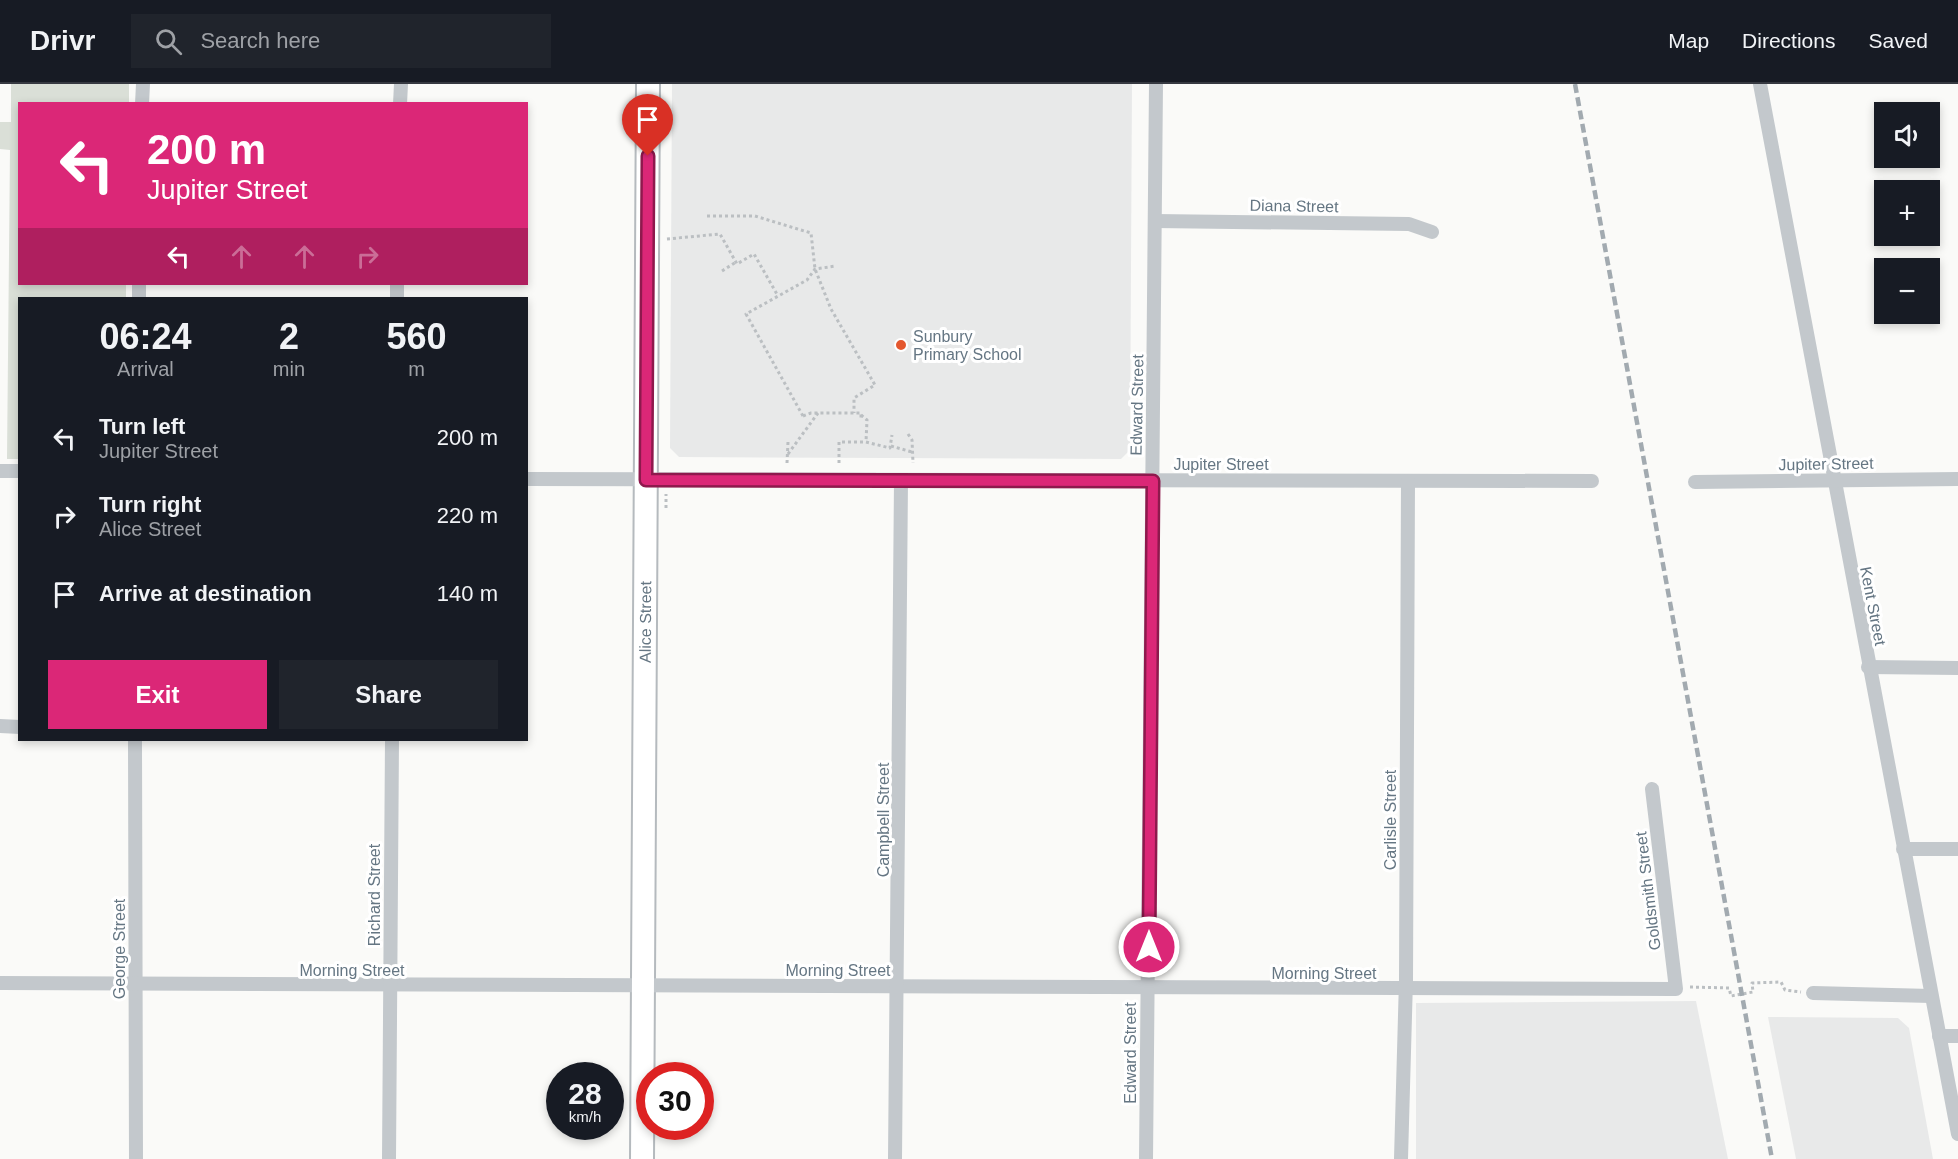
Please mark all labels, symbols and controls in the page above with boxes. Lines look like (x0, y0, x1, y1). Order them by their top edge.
search box (131, 14, 551, 68)
text: Drivr (30, 25, 95, 56)
icon: search (152, 25, 185, 58)
text: Search here (200, 28, 320, 53)
text: Map (1668, 29, 1709, 52)
text: Directions (1742, 29, 1835, 52)
text: Saved (1868, 29, 1928, 52)
pin (622, 94, 673, 156)
map controls (1874, 102, 1940, 324)
button: sound (1874, 102, 1940, 168)
icon: arrive (631, 103, 664, 136)
icon: left (48, 126, 126, 204)
text: 200 m (147, 126, 266, 173)
text: Jupiter Street (147, 175, 308, 205)
button: + (1874, 180, 1940, 246)
street label: Diana Street (1249, 197, 1339, 215)
icon: left (162, 240, 195, 273)
icon: ahead (225, 240, 258, 273)
icon: ahead (288, 240, 321, 273)
icon: right (351, 240, 384, 273)
button: − (1874, 258, 1940, 324)
text: 06:24 (99, 316, 191, 357)
text: 2 (279, 316, 299, 357)
text: 560 (386, 316, 447, 357)
place label: Sunbury Primary School (913, 328, 1021, 363)
marker: Sunbury Primary School (894, 338, 908, 352)
street label: Edward Street (1128, 354, 1146, 456)
text: Arrival (117, 358, 174, 380)
text: min (273, 358, 305, 380)
text: m (408, 358, 425, 380)
text: Turn left (99, 414, 185, 439)
icon: left (48, 422, 81, 455)
text: 200 m (437, 425, 498, 450)
text: Jupiter Street (99, 440, 218, 462)
street label: Jupiter Street (1778, 455, 1874, 473)
street label: Jupiter Street (1173, 456, 1269, 473)
text: Turn right (99, 492, 201, 517)
icon: right (48, 500, 81, 533)
text: 220 m (437, 503, 498, 528)
text: Alice Street (99, 518, 201, 540)
street label: Kent Street (1857, 565, 1889, 647)
icon: arrive (48, 578, 81, 611)
street label: Alice Street (636, 580, 654, 663)
text: Arrive at destination (99, 581, 312, 606)
text: 140 m (437, 581, 498, 606)
button: Exit (48, 660, 267, 729)
button: Share (279, 660, 498, 729)
street label: Campbell Street (875, 762, 892, 877)
street label: Carlisle Street (1382, 769, 1399, 870)
street label: Goldsmith Street (1632, 830, 1664, 951)
street label: Richard Street (366, 843, 383, 946)
street label: George Street (111, 898, 128, 999)
position arrow (1117, 915, 1181, 979)
street label: Morning Street (300, 962, 405, 979)
street label: Morning Street (786, 962, 891, 979)
street label: Morning Street (1272, 965, 1377, 982)
street label: Edward Street (1122, 1002, 1139, 1104)
speed limit sign: 30 (636, 1062, 714, 1140)
text: 28 (568, 1077, 602, 1110)
text: km/h (569, 1108, 601, 1125)

